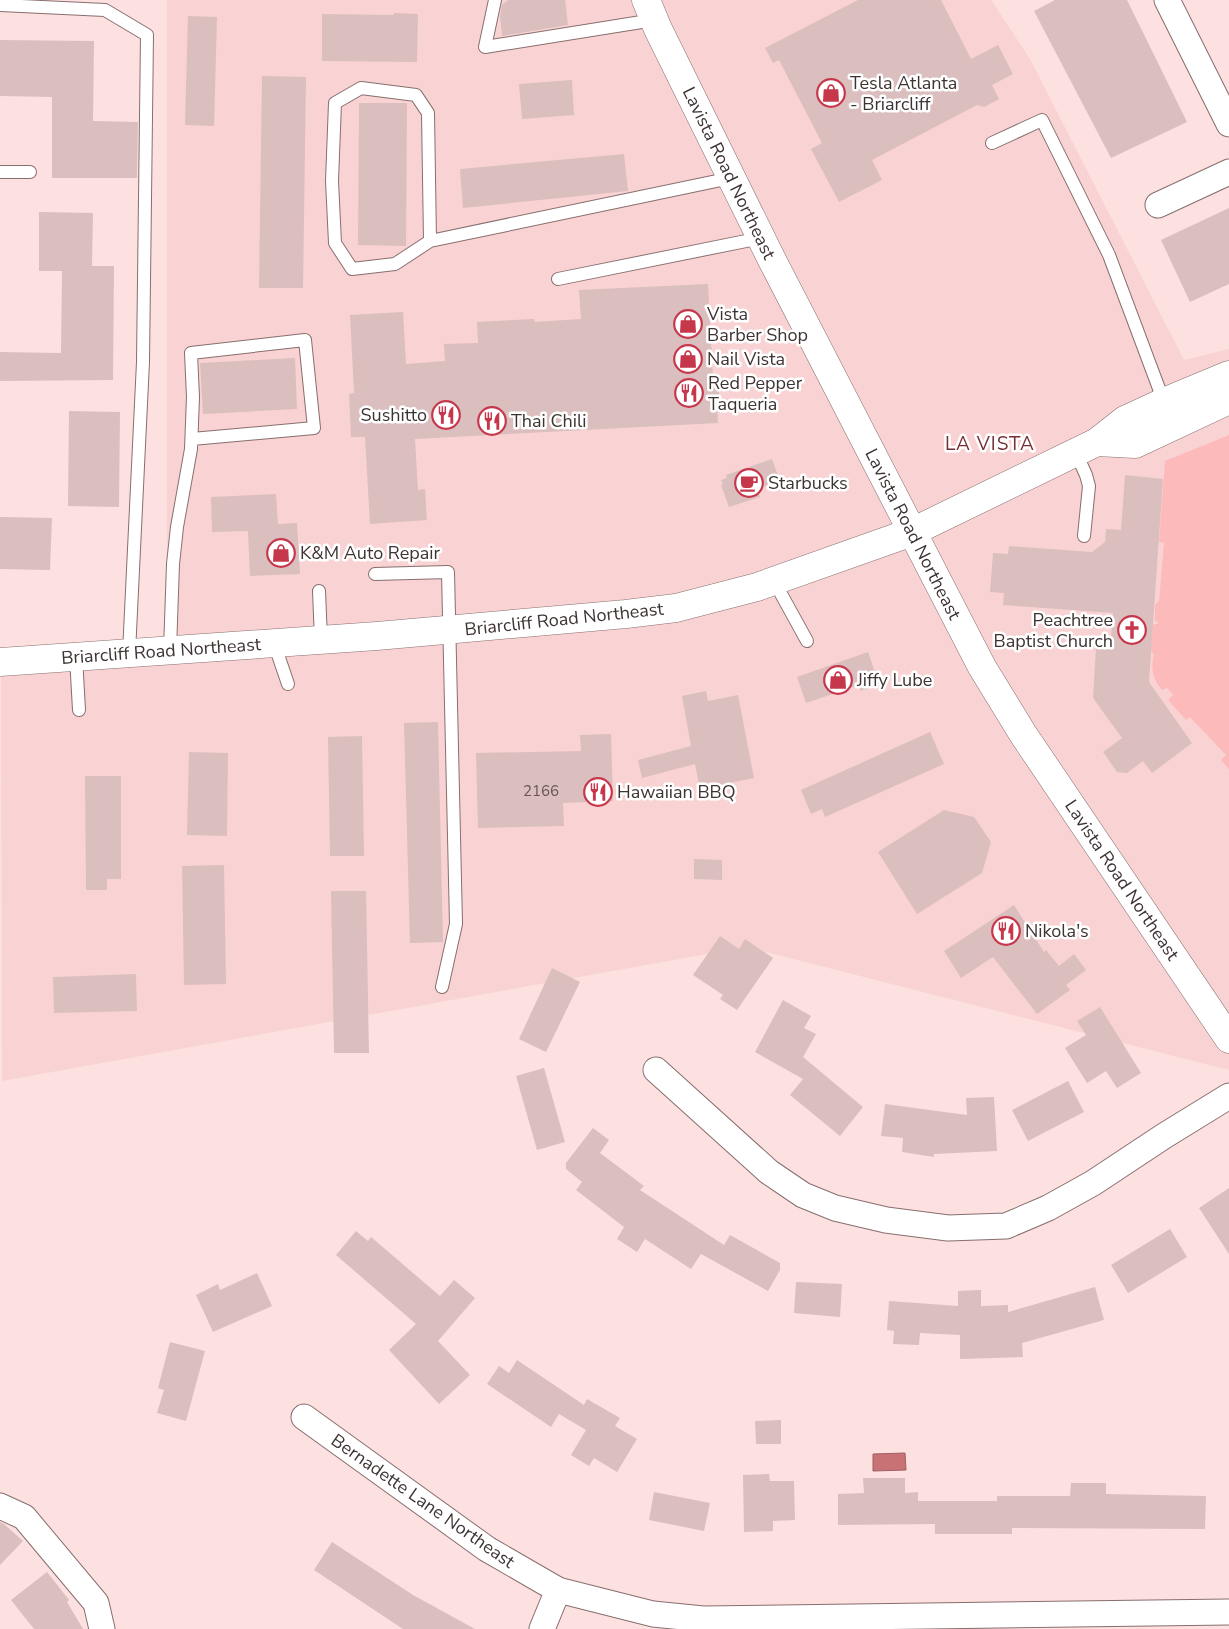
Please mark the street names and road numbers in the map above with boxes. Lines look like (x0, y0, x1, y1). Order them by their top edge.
street label: Lavista Road Northeast (677, 83, 782, 264)
street label: Lavista Road Northeast (859, 444, 967, 624)
street label: Briarcliff Road Northeast (463, 597, 665, 641)
street label: Briarcliff Road Northeast (60, 632, 262, 670)
street label: Lavista Road Northeast (1059, 795, 1185, 966)
street label: Bernadette Lane Northeast (326, 1428, 520, 1574)

